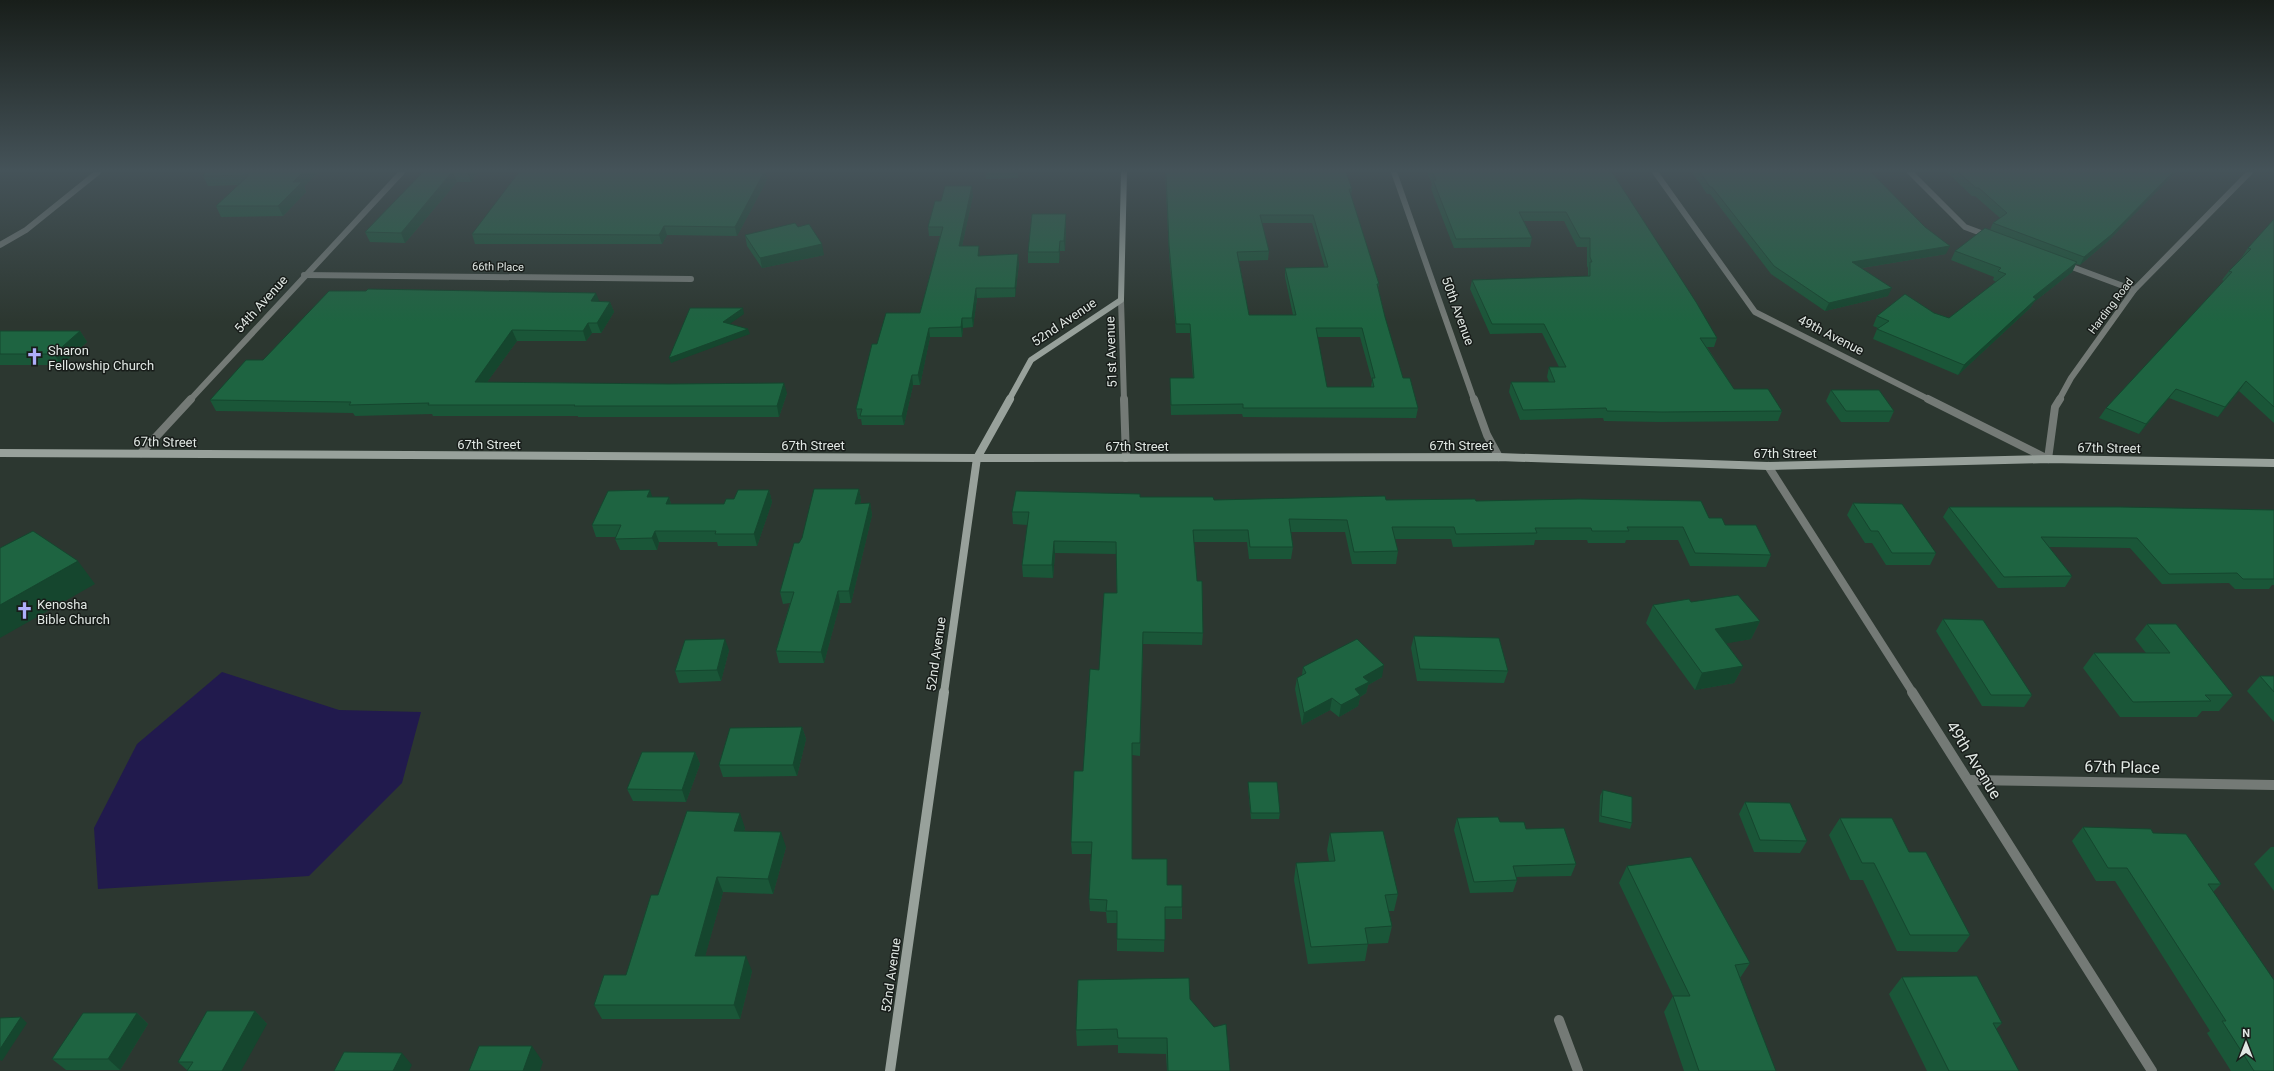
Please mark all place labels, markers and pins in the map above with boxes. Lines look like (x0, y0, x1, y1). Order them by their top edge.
place label: Sharon Fellowship Church (48, 343, 154, 373)
church icon: Sharon Fellowship Church (25, 347, 45, 367)
place label: Kenosha Bible Church (37, 597, 110, 627)
church icon: Kenosha Bible Church (14, 601, 34, 621)

